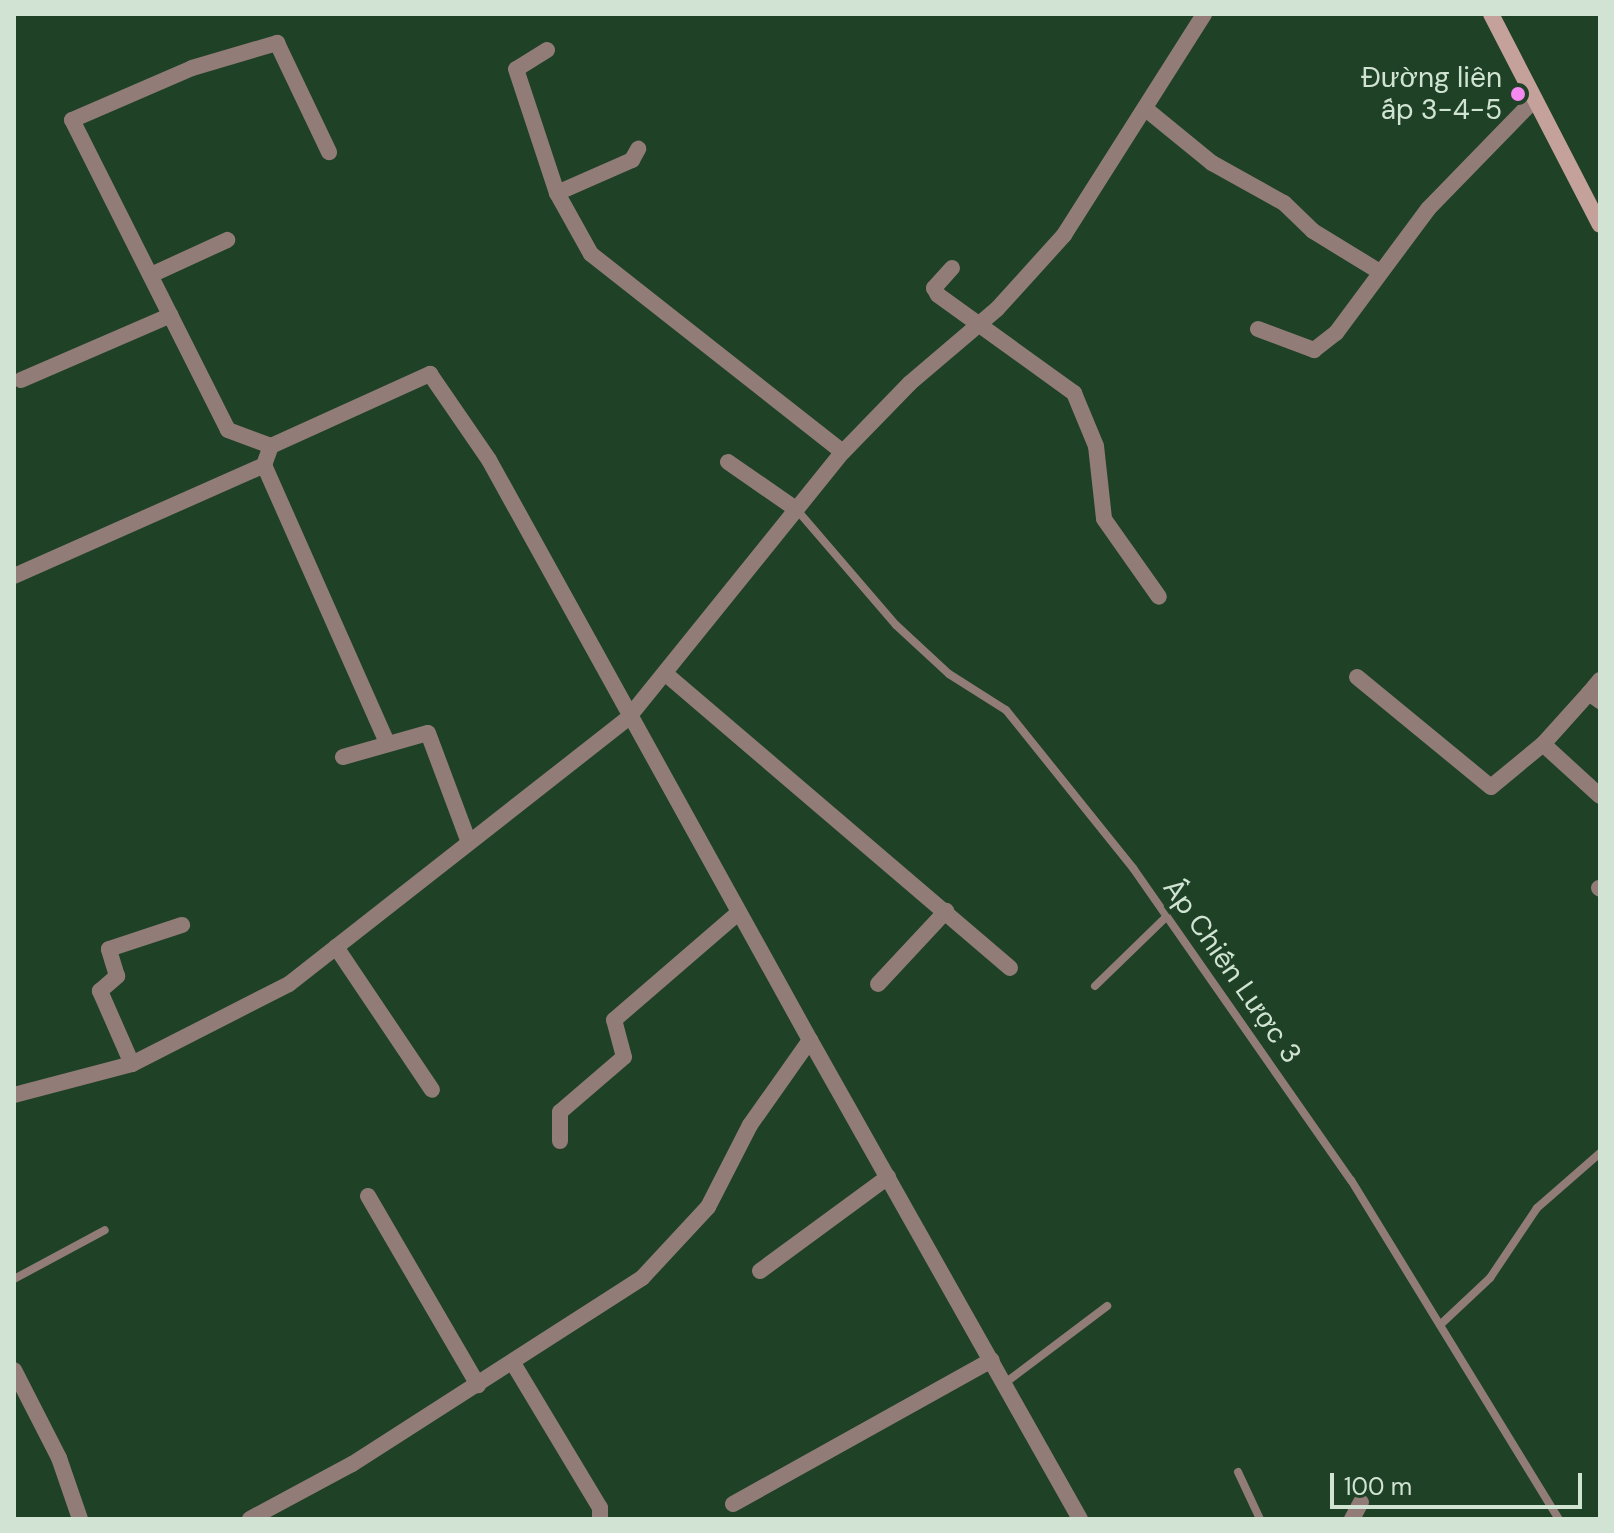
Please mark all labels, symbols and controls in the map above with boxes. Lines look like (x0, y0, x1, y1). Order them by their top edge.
place label: Đường liên ấp 3-4-5 (1361, 61, 1502, 127)
marker: Đường liên ấp 3-4-5 (1509, 85, 1527, 103)
street label: Ấp Chiến Lược 3 (1156, 872, 1308, 1070)
scale bar (1334, 1457, 1586, 1507)
text: 100 m (1344, 1471, 1412, 1502)

